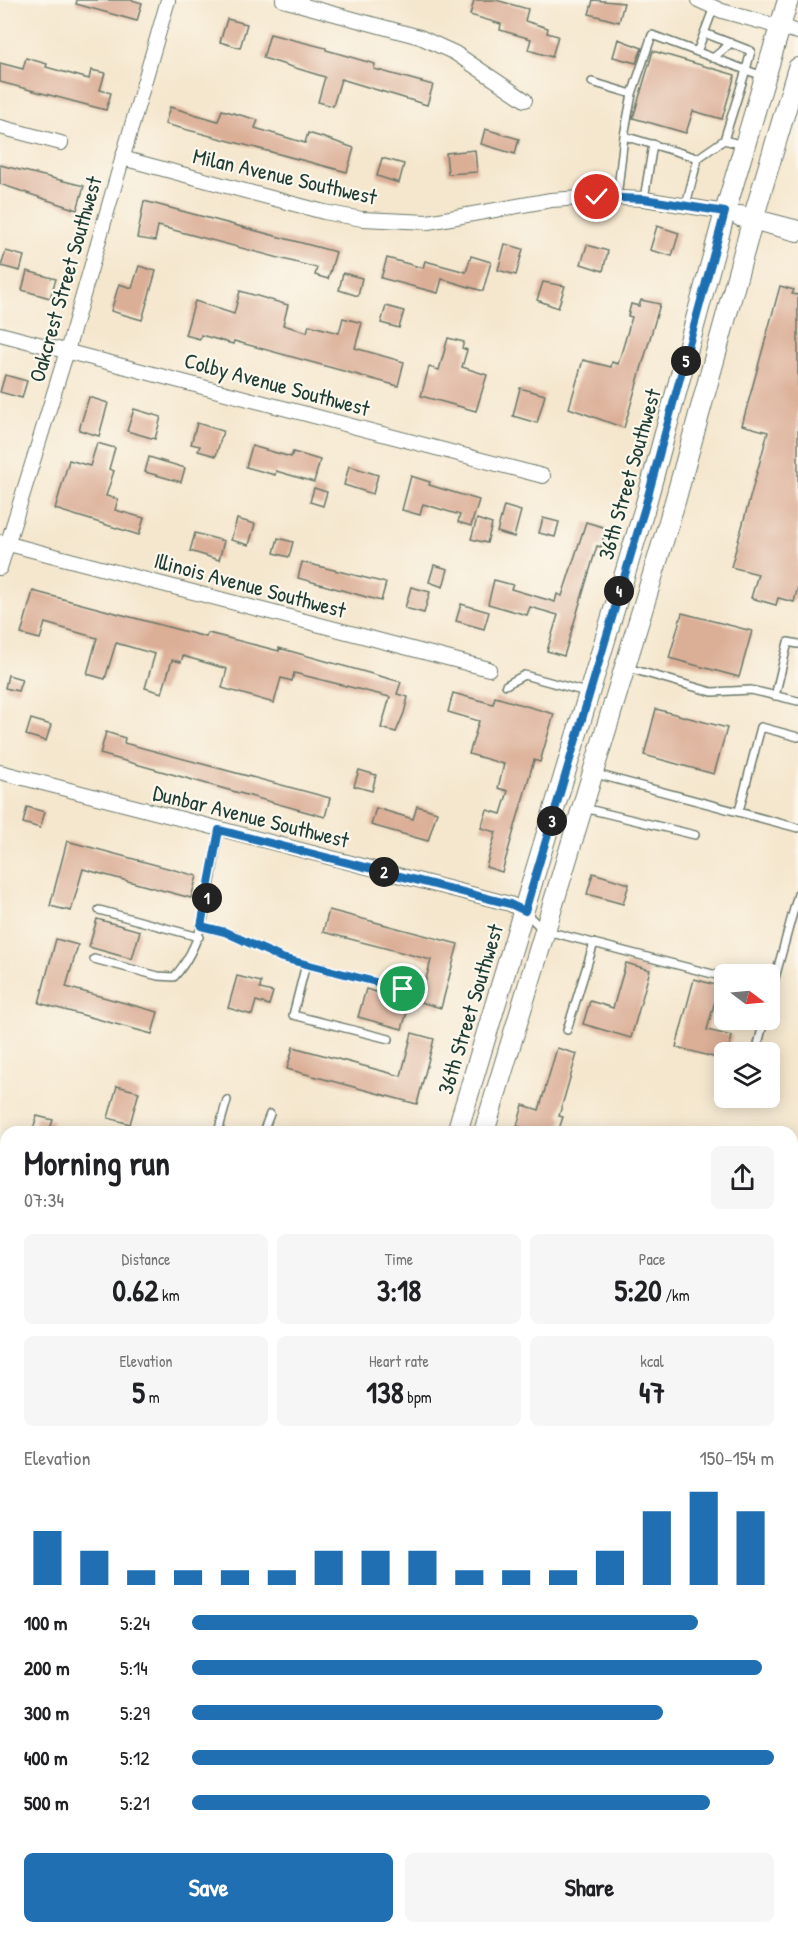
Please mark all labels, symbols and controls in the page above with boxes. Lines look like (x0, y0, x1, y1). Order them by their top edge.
street label: Milan Avenue Southwest (190, 140, 380, 212)
pin (571, 171, 622, 222)
street label: Oakcrest Street Southwest (21, 172, 109, 385)
icon: check (580, 180, 613, 213)
street label: Colby Avenue Southwest (181, 345, 373, 423)
pin: 5 (671, 346, 701, 376)
text: 5 (683, 350, 689, 372)
street label: 36th Street Southwest (590, 385, 668, 563)
street label: Illinois Avenue Southwest (151, 545, 350, 625)
pin: 4 (604, 576, 634, 606)
text: 4 (616, 580, 622, 602)
street label: Dunbar Avenue Southwest (150, 777, 352, 855)
pin: 3 (537, 806, 567, 836)
text: 3 (548, 810, 556, 832)
pin: 2 (369, 857, 399, 887)
text: 2 (380, 861, 388, 883)
pin: 1 (192, 883, 222, 913)
text: 1 (204, 887, 210, 909)
street label: 36th Street Southwest (430, 920, 510, 1098)
pin (377, 963, 428, 1014)
north arrow (714, 964, 780, 1030)
map controls (714, 964, 780, 1108)
icon: arrive (386, 972, 419, 1005)
button: layers (714, 1042, 780, 1108)
text: Morning run (24, 1141, 170, 1185)
button: share (711, 1146, 774, 1209)
text: 07:34 (24, 1186, 64, 1213)
text: Distance (122, 1248, 170, 1270)
text: Time (385, 1248, 413, 1270)
text: Pace (639, 1248, 665, 1270)
text: 0.62 (112, 1270, 158, 1310)
text: 3:18 (377, 1270, 421, 1310)
text: 5:20 (614, 1270, 662, 1310)
text: km (158, 1284, 180, 1306)
text: /km (662, 1284, 690, 1306)
text: Elevation (119, 1350, 173, 1372)
text: Heart rate (369, 1350, 429, 1372)
text: kcal (640, 1350, 664, 1372)
text: 5 (132, 1372, 145, 1412)
text: 138 (366, 1372, 404, 1412)
text: 47 (639, 1372, 665, 1412)
text: m (145, 1386, 160, 1408)
text: bpm (404, 1386, 432, 1408)
text: Elevation (24, 1444, 90, 1471)
text: 150–154 m (700, 1444, 774, 1471)
text: 100 m (24, 1609, 67, 1636)
text: 5:24 (120, 1609, 150, 1636)
text: 200 m (24, 1654, 69, 1681)
text: 5:14 (120, 1654, 148, 1681)
text: 300 m (24, 1699, 69, 1726)
text: 5:29 (120, 1699, 150, 1726)
text: 400 m (24, 1744, 68, 1771)
text: 5:12 (120, 1744, 150, 1771)
text: 500 m (24, 1789, 69, 1816)
text: 5:21 (120, 1789, 150, 1816)
button: Save (24, 1853, 393, 1922)
button: Share (405, 1853, 774, 1922)

